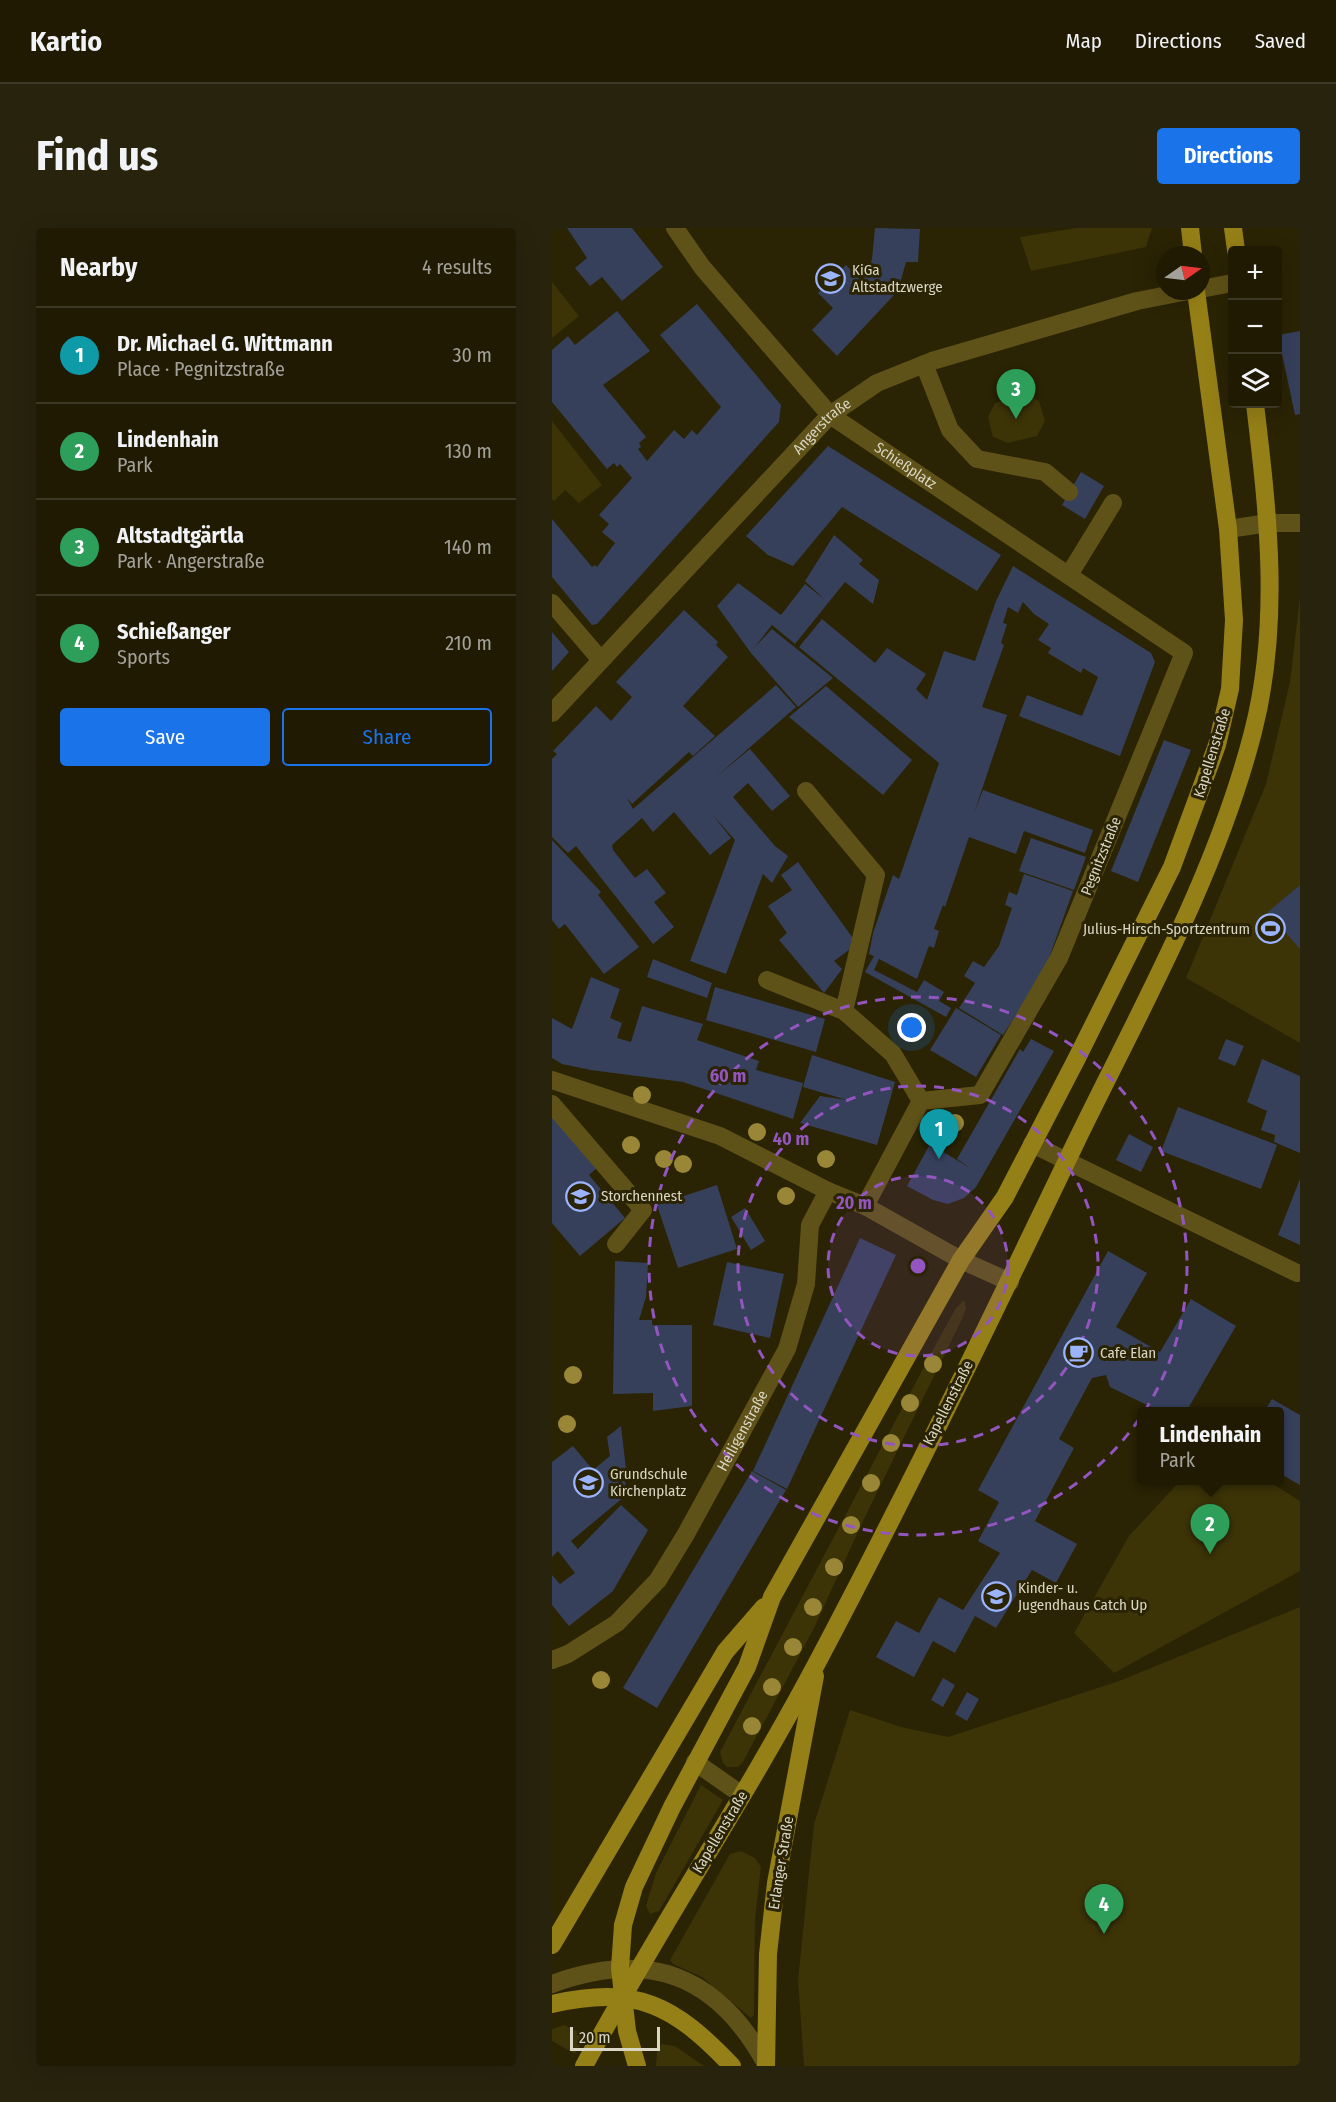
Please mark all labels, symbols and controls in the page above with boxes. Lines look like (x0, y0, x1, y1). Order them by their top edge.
text: Kartio (30, 25, 102, 58)
text: Map (1065, 28, 1102, 54)
text: Directions (1135, 28, 1222, 54)
text: Saved (1255, 28, 1306, 54)
button: Directions (1157, 128, 1300, 184)
text: Find us (36, 131, 158, 181)
north arrow (1156, 246, 1210, 300)
map controls (1228, 246, 1282, 408)
button: + (1228, 246, 1282, 300)
text: Nearby (60, 252, 137, 283)
text: 4 results (422, 255, 492, 279)
place label: KiGa Altstadtzwerge (852, 261, 943, 296)
school or university icon: KiGa Altstadtzwerge (815, 263, 847, 295)
button: − (1228, 300, 1282, 354)
text: Dr. Michael G. Wittmann (117, 330, 333, 357)
text: 1 (75, 343, 84, 367)
text: 30 m (452, 343, 492, 367)
button: layers (1228, 354, 1282, 408)
text: Place · Pegnitzstraße (117, 357, 285, 381)
pin: 3 (996, 370, 1036, 419)
street label: Angerstraße (789, 394, 854, 458)
text: Lindenhain (117, 426, 219, 453)
street label: Schießplatz (871, 438, 940, 493)
text: 2 (75, 439, 84, 463)
text: 130 m (445, 439, 492, 463)
text: Park (117, 453, 153, 477)
text: Altstadtgärtla (117, 522, 244, 549)
text: 3 (75, 535, 84, 559)
text: 140 m (444, 535, 492, 559)
text: Park · Angerstraße (117, 549, 265, 573)
text: Schießanger (117, 618, 231, 645)
text: 4 (74, 631, 85, 655)
text: 210 m (445, 631, 492, 655)
text: Sports (117, 645, 170, 669)
street label: Kapellenstraße (1190, 706, 1234, 800)
button: Save (60, 708, 270, 766)
button: Share (282, 708, 492, 766)
street label: Pegnitzstraße (1077, 814, 1125, 898)
sports icon: Julius-Hirsch-Sportzentrum (1255, 913, 1287, 945)
place label: Julius-Hirsch-Sportzentrum (1083, 920, 1250, 938)
your location (897, 1013, 926, 1042)
text: 60 m (710, 1065, 746, 1087)
pin: 1 (920, 1110, 958, 1159)
text: 40 m (773, 1128, 809, 1150)
school or university icon: Storchennest (564, 1180, 596, 1212)
place label: Storchennest (601, 1187, 682, 1205)
text: 20 m (835, 1192, 872, 1214)
centre of rings (908, 1256, 928, 1276)
cafe icon: Cafe Elan (1063, 1337, 1095, 1369)
place label: Cafe Elan (1100, 1344, 1156, 1362)
street label: Kapellenstraße (919, 1358, 977, 1448)
street label: Heiligenstraße (713, 1387, 772, 1474)
popup (1137, 1407, 1284, 1485)
text: Lindenhain (1160, 1421, 1261, 1448)
text: Park (1160, 1448, 1195, 1472)
place label: Grundschule Kirchenplatz (610, 1465, 688, 1500)
school or university icon: Grundschule Kirchenplatz (573, 1467, 605, 1499)
pin: 2 (1190, 1504, 1230, 1554)
place label: Kinder- u. Jugendhaus Catch Up (1018, 1579, 1147, 1614)
school or university icon: Kinder- u. Jugendhaus Catch Up (981, 1581, 1013, 1613)
street label: Kapellenstraße (688, 1788, 752, 1876)
street label: Erlanger Straße (765, 1815, 797, 1911)
pin: 4 (1084, 1884, 1124, 1934)
scale bar (570, 2024, 660, 2052)
text: 20 m (579, 2028, 610, 2047)

